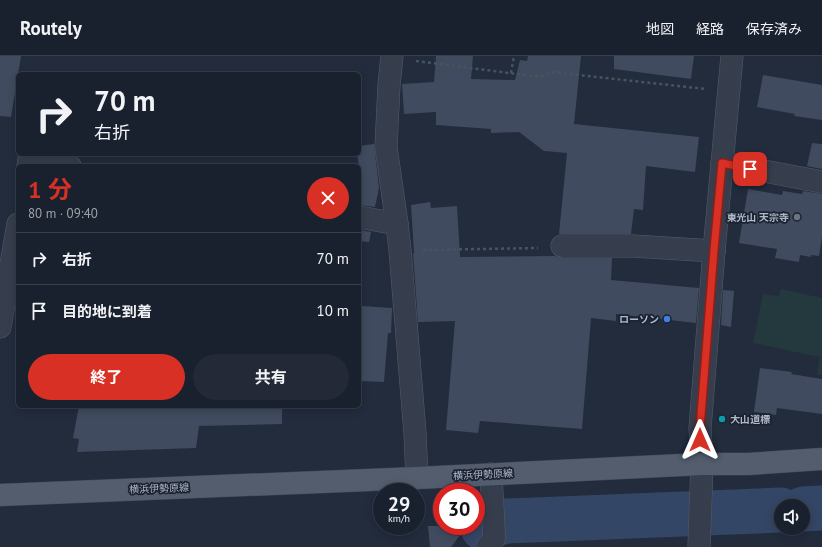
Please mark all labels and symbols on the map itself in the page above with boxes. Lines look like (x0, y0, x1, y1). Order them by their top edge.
pin (733, 152, 767, 186)
place label: 東光山 天宗寺 (726, 211, 789, 224)
marker: 東光山 天宗寺 (792, 212, 802, 222)
place label: ローソン (619, 313, 659, 326)
marker: ローソン (662, 314, 672, 324)
place label: 大山道標 (730, 413, 770, 426)
marker: 大山道標 (717, 414, 727, 424)
position arrow (679, 419, 721, 461)
street label: 横浜伊勢原線 (453, 466, 513, 483)
street label: 横浜伊勢原線 (129, 481, 189, 496)
speed limit sign: 30 (433, 483, 485, 535)

